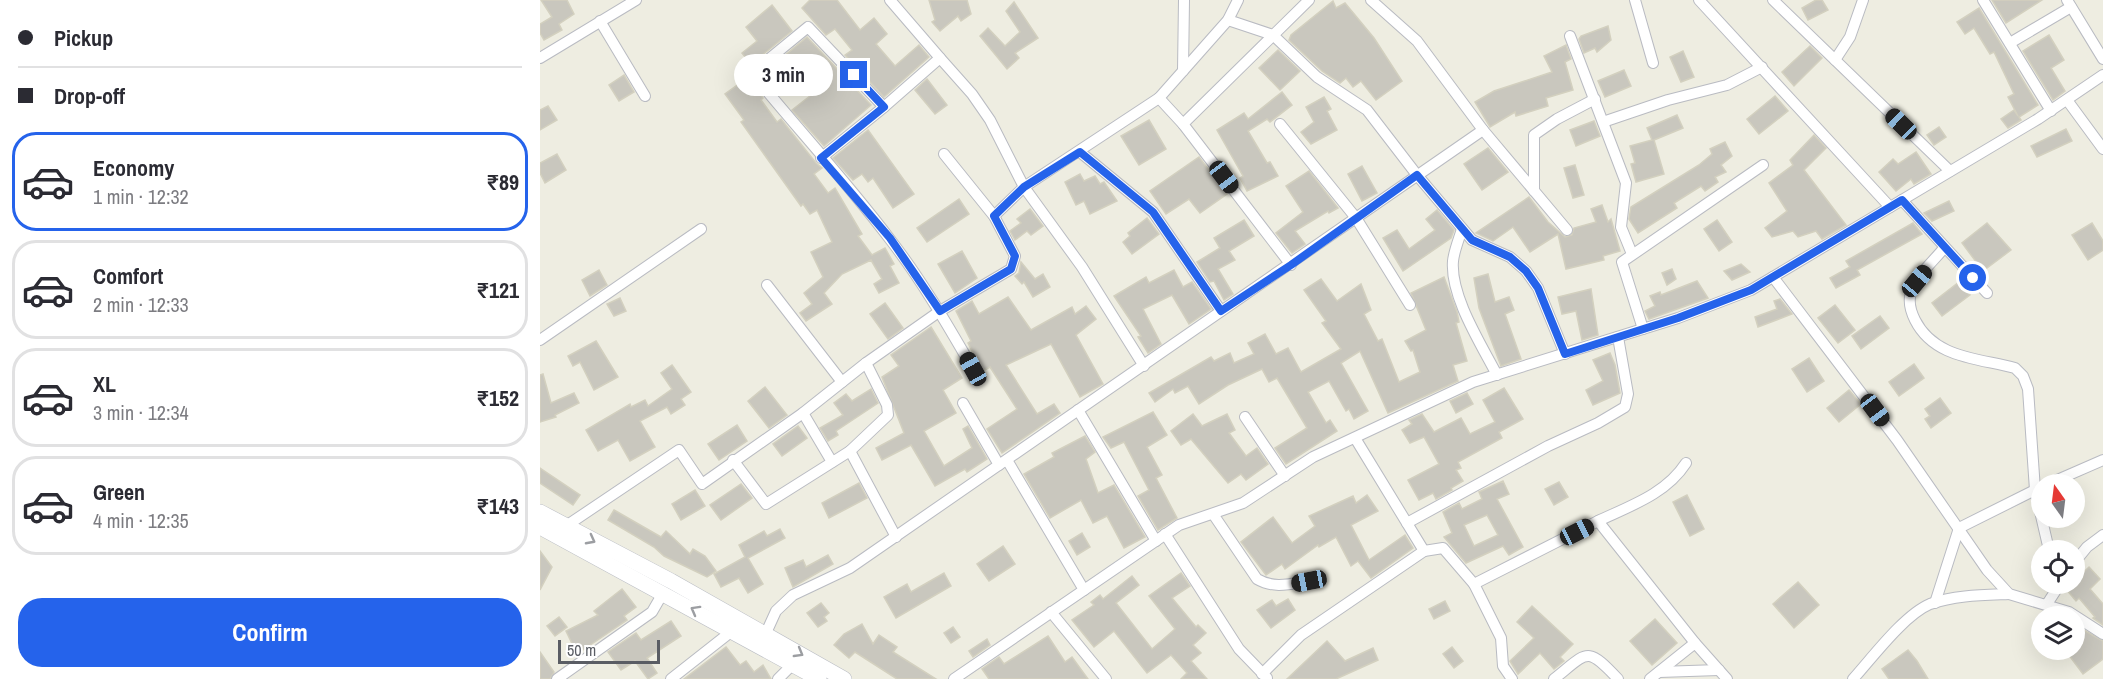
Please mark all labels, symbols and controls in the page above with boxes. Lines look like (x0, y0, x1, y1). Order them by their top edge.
text: Pickup (54, 23, 113, 53)
callout: 3 min (734, 54, 833, 96)
text: 3 min (762, 61, 805, 88)
route end (840, 61, 867, 88)
text: Drop-off (54, 81, 125, 111)
car (1882, 105, 1920, 143)
text: Economy (93, 153, 174, 183)
icon: car (21, 155, 75, 209)
car (1206, 157, 1242, 197)
text: ₹89 (486, 167, 519, 197)
text: 1 min · 12:32 (93, 183, 189, 210)
text: Comfort (93, 261, 163, 291)
car (1899, 261, 1935, 301)
icon: car (21, 263, 75, 317)
route start (1959, 264, 1986, 291)
text: ₹121 (476, 275, 519, 305)
text: 2 min · 12:33 (93, 291, 189, 318)
car (956, 349, 990, 389)
text: XL (93, 369, 116, 399)
icon: car (21, 371, 75, 425)
text: ₹152 (476, 383, 519, 413)
car (1857, 390, 1893, 430)
text: 3 min · 12:34 (93, 399, 189, 426)
north arrow (2031, 474, 2085, 528)
map controls (2031, 474, 2085, 660)
text: Green (93, 477, 145, 507)
icon: car (21, 479, 75, 533)
text: ₹143 (476, 491, 519, 521)
text: 4 min · 12:35 (93, 507, 189, 534)
car (1557, 516, 1597, 548)
one-way arrow (585, 532, 596, 544)
button: locate (2031, 540, 2085, 594)
car (1290, 569, 1328, 593)
button: Confirm (18, 598, 522, 667)
one-way arrow (690, 606, 701, 617)
button: layers (2031, 606, 2085, 660)
scale bar (558, 637, 660, 664)
text: 50 m (567, 639, 596, 661)
one-way arrow (793, 646, 803, 657)

